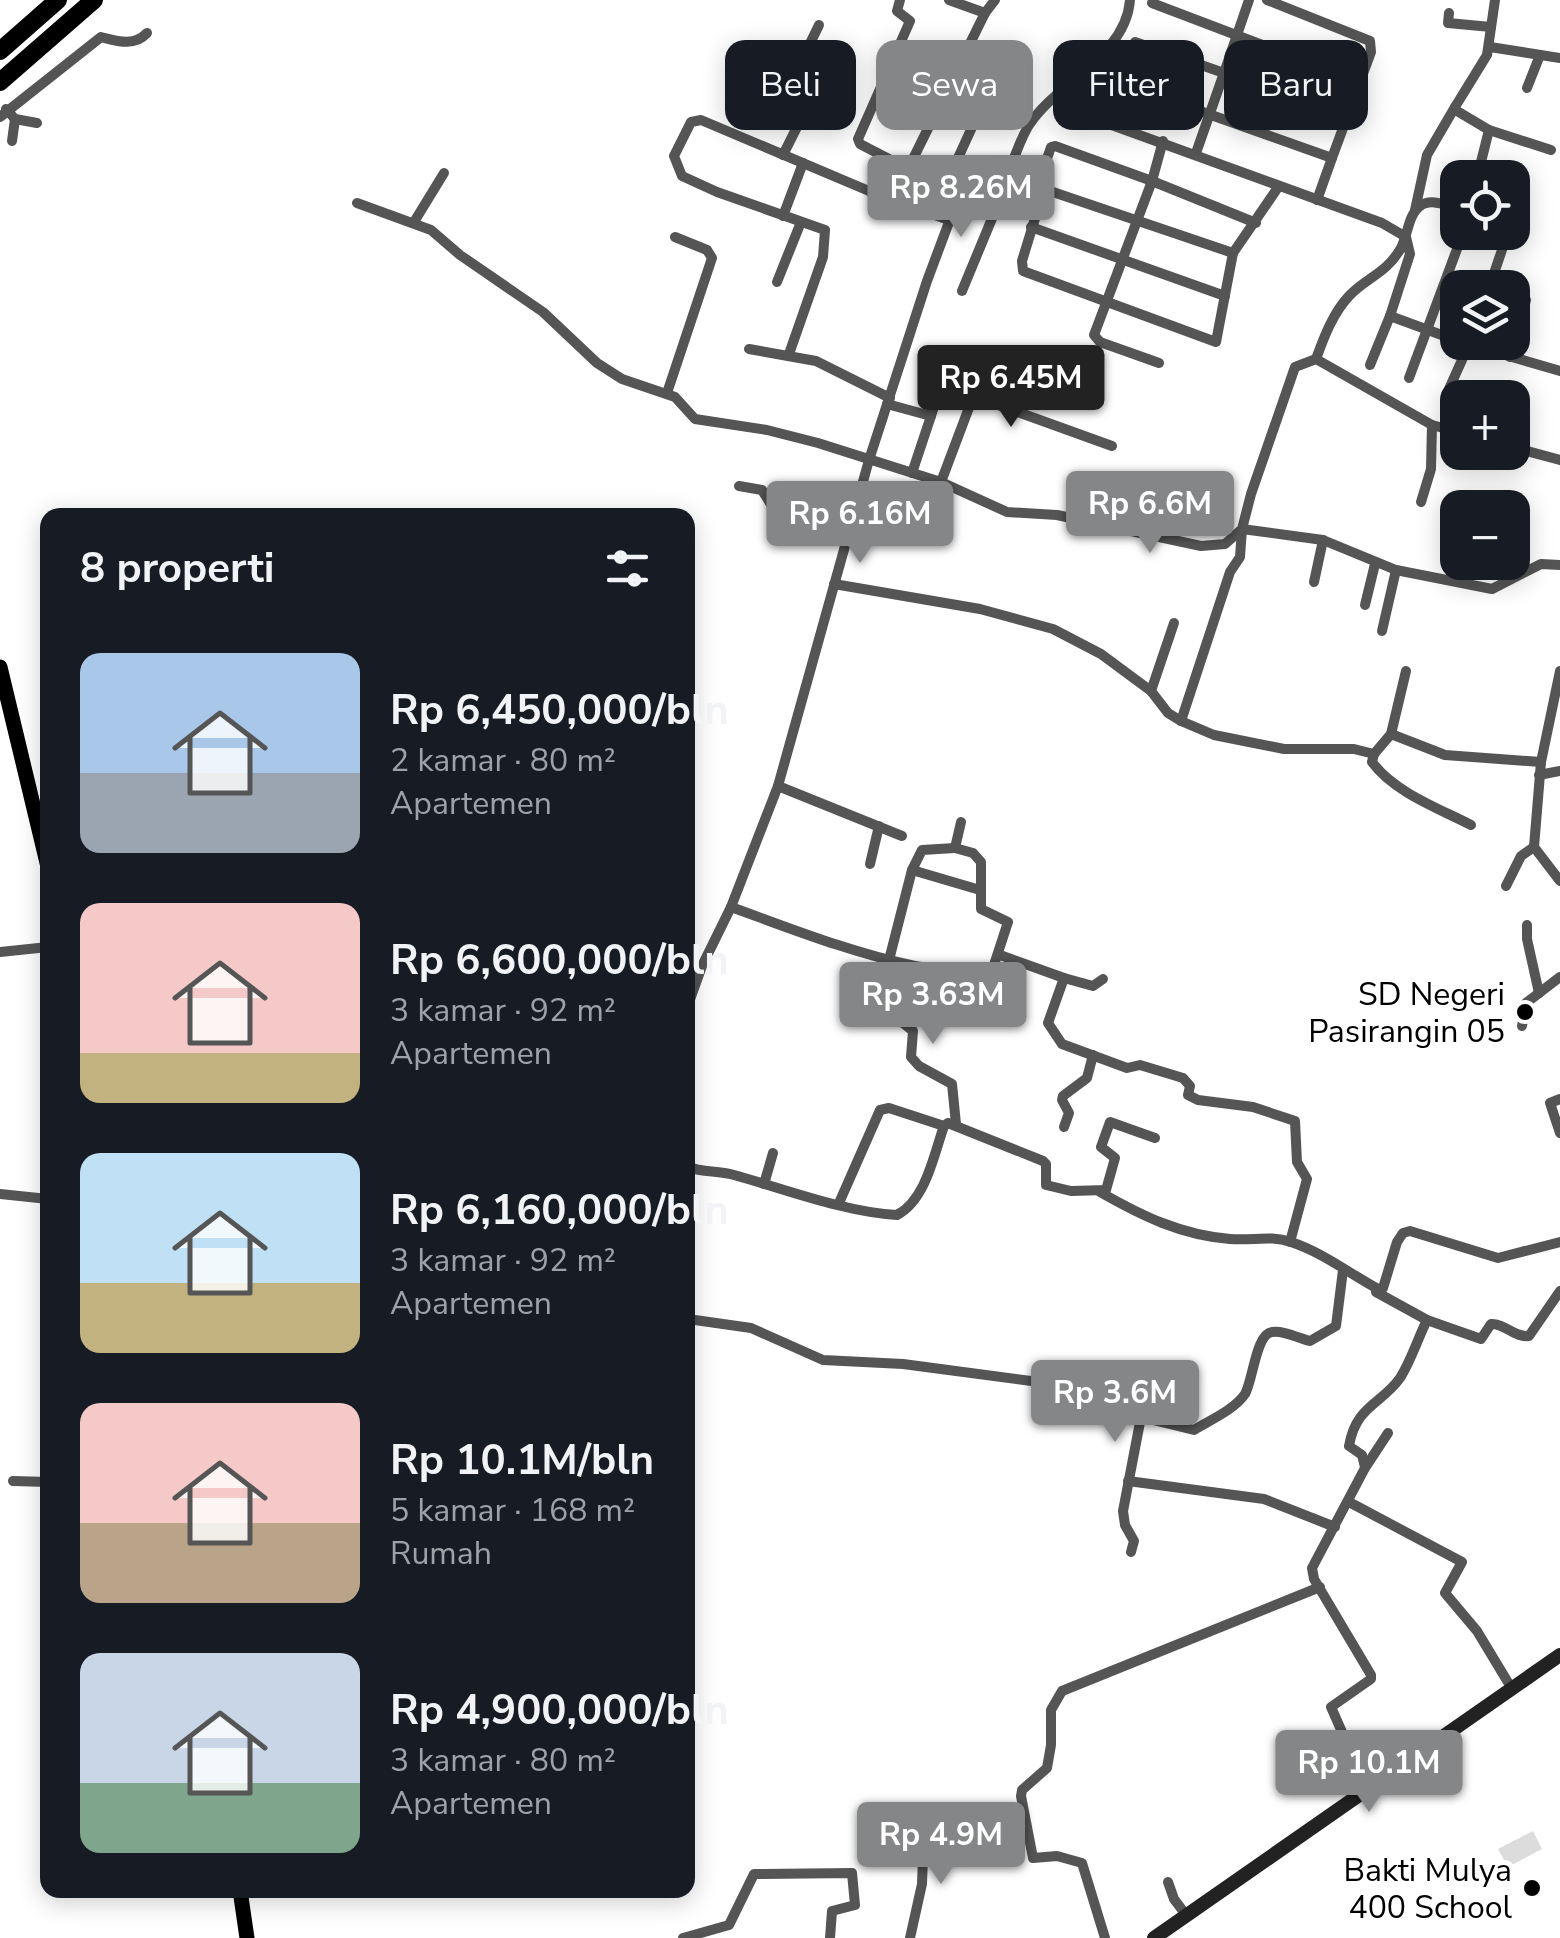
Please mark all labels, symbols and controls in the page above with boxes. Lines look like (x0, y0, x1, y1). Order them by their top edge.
chip: Beli (725, 40, 856, 130)
chip: Sewa (876, 40, 1033, 130)
chip: Filter (1053, 40, 1204, 130)
chip: Baru (1224, 40, 1368, 130)
pin: Rp 8.26M (858, 155, 1064, 240)
map controls (1440, 160, 1530, 580)
button: locate (1440, 160, 1530, 250)
text: Rp 8.26M (889, 166, 1033, 209)
button: layers (1440, 270, 1530, 360)
pin: Rp 6.45M (908, 345, 1114, 430)
text: Rp 6.45M (939, 356, 1083, 399)
button: + (1440, 380, 1530, 470)
pin: Rp 6.6M (1058, 471, 1242, 556)
pin: Rp 6.16M (757, 481, 963, 566)
text: Rp 6.6M (1088, 482, 1212, 525)
button: − (1440, 490, 1530, 580)
text: Rp 6.16M (788, 492, 932, 535)
text: 8 properti (80, 540, 275, 597)
icon: filters (600, 541, 655, 596)
text: Rp 6,450,000/bln (390, 682, 729, 739)
icon: home (160, 693, 280, 813)
text: 2 kamar · 80 m² (390, 739, 616, 782)
text: Apartemen (390, 782, 552, 825)
text: Rp 6,600,000/bln (390, 932, 729, 989)
icon: home (160, 943, 280, 1063)
pin: Rp 3.63M (830, 962, 1036, 1047)
text: Rp 3.63M (861, 973, 1005, 1016)
place label: SD Negeri Pasirangin 05 (1308, 973, 1505, 1053)
text: 3 kamar · 92 m² (390, 989, 616, 1032)
marker: SD Negeri Pasirangin 05 (1514, 1001, 1536, 1023)
text: Apartemen (390, 1032, 552, 1075)
text: Rp 6,160,000/bln (390, 1182, 729, 1239)
icon: home (160, 1193, 280, 1313)
text: 3 kamar · 92 m² (390, 1239, 616, 1282)
text: Apartemen (390, 1282, 552, 1325)
pin: Rp 3.6M (1023, 1360, 1207, 1445)
text: Rp 3.6M (1053, 1371, 1177, 1414)
text: Rp 10.1M/bln (390, 1432, 654, 1489)
icon: home (160, 1443, 280, 1563)
text: 5 kamar · 168 m² (390, 1489, 635, 1532)
text: Rumah (390, 1532, 492, 1575)
text: Rp 4,900,000/bln (390, 1682, 729, 1739)
icon: home (160, 1693, 280, 1813)
pin: Rp 10.1M (1266, 1730, 1472, 1815)
text: 3 kamar · 80 m² (390, 1739, 616, 1782)
text: Rp 10.1M (1297, 1741, 1441, 1784)
text: Apartemen (390, 1782, 552, 1825)
pin: Rp 4.9M (849, 1802, 1033, 1887)
text: Rp 4.9M (879, 1813, 1003, 1856)
place label: Bakti Mulya 400 School (1343, 1849, 1513, 1929)
marker: Bakti Mulya 400 School (1521, 1877, 1543, 1899)

